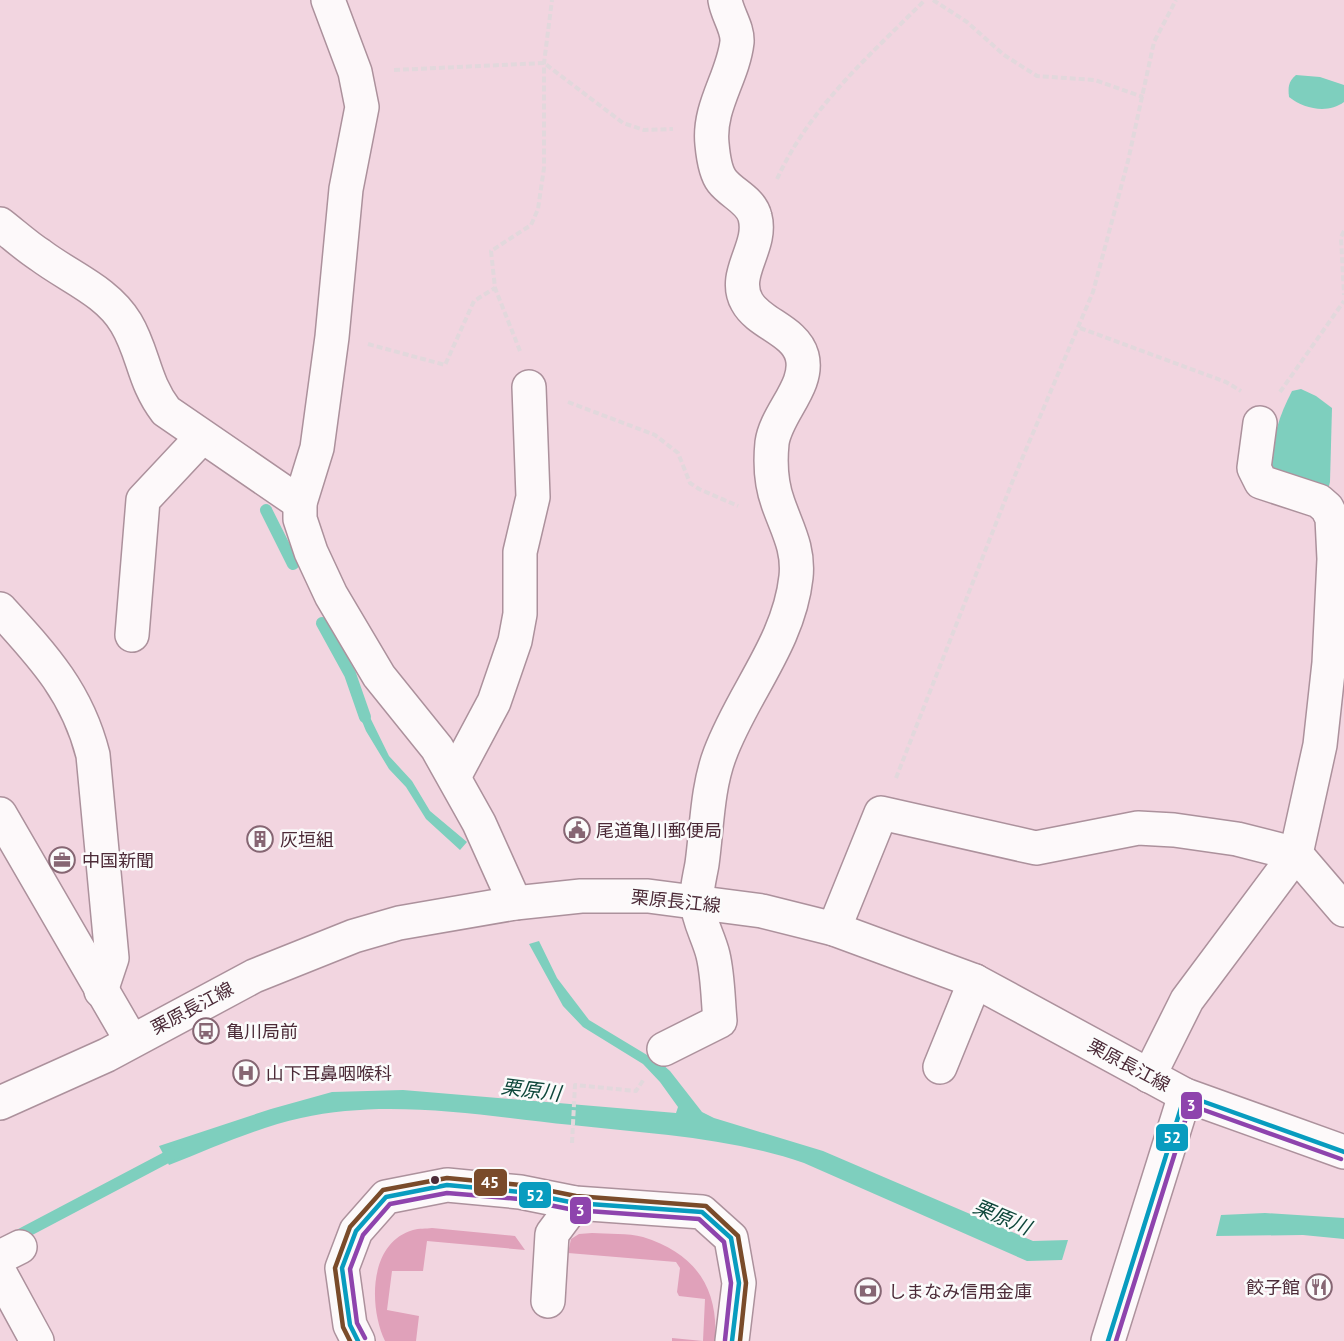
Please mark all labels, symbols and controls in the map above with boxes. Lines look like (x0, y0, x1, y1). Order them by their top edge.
public building icon: 尾道亀川郵便局 (562, 815, 592, 845)
place label: 尾道亀川郵便局 (596, 819, 722, 842)
building icon: 灰垣組 (245, 824, 275, 854)
place label: 灰垣組 (280, 828, 334, 851)
office icon: 中国新聞 (47, 845, 77, 875)
place label: 中国新聞 (82, 849, 154, 872)
street label: 栗原長江線 (630, 885, 722, 917)
street label: 栗原長江線 (147, 977, 237, 1039)
bus stop icon: 亀川局前 (191, 1016, 221, 1046)
place label: 亀川局前 (226, 1020, 298, 1043)
street label: 栗原長江線 (1084, 1034, 1174, 1096)
hospital icon: 山下耳鼻咽喉科 (231, 1058, 261, 1088)
place label: 山下耳鼻咽喉科 (266, 1062, 392, 1085)
water label: 栗原川 (500, 1073, 564, 1107)
line badge: 3 (1180, 1091, 1203, 1120)
text: 3 (1186, 1095, 1196, 1115)
line badge: 52 (1155, 1123, 1189, 1152)
text: 52 (1163, 1127, 1181, 1147)
line badge: 45 (473, 1168, 508, 1197)
text: 45 (481, 1172, 499, 1192)
unlabelled marker (429, 1174, 441, 1186)
line badge: 52 (518, 1181, 552, 1209)
text: 52 (526, 1185, 544, 1205)
water label: 栗原川 (969, 1193, 1037, 1241)
line badge: 3 (569, 1196, 592, 1225)
text: 3 (575, 1200, 585, 1220)
restaurant icon: 餃子館 (1304, 1272, 1334, 1302)
bank icon: しまなみ信用金庫 (853, 1276, 883, 1306)
place label: 餃子館 (1246, 1276, 1300, 1299)
place label: しまなみ信用金庫 (888, 1280, 1032, 1303)

